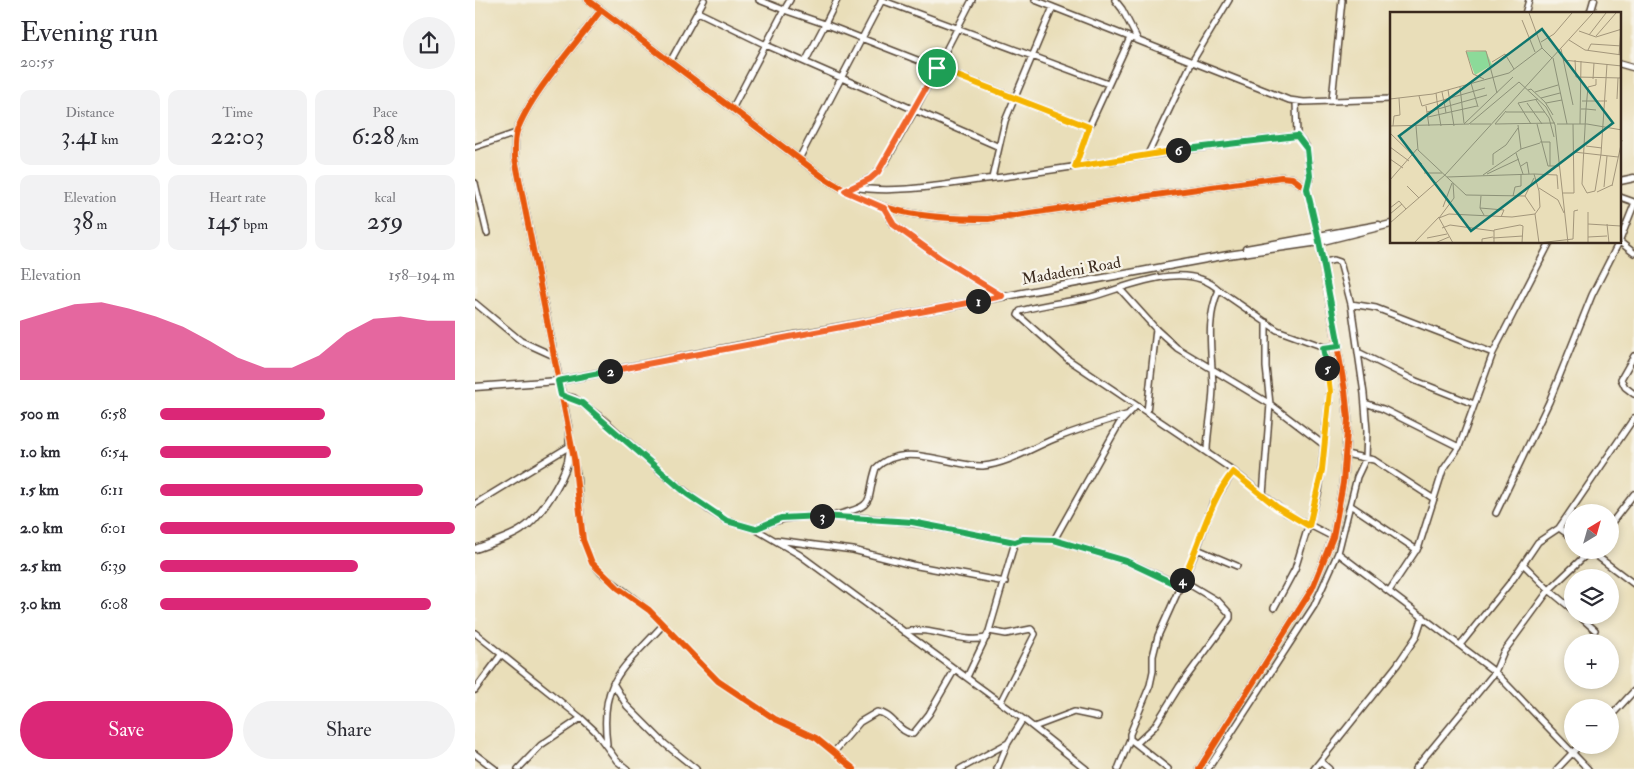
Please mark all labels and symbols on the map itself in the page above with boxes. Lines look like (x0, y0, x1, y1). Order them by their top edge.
inset map (1390, 12, 1621, 244)
pin (916, 47, 958, 89)
pin: 6 (1165, 138, 1191, 162)
street label: Madadeni Road (1020, 252, 1122, 290)
pin: 1 (965, 288, 991, 314)
pin: 5 (1315, 356, 1339, 380)
pin: 2 (597, 358, 623, 384)
pin: 3 (809, 504, 835, 528)
north arrow (1564, 504, 1619, 559)
pin: 4 (1169, 568, 1195, 592)

